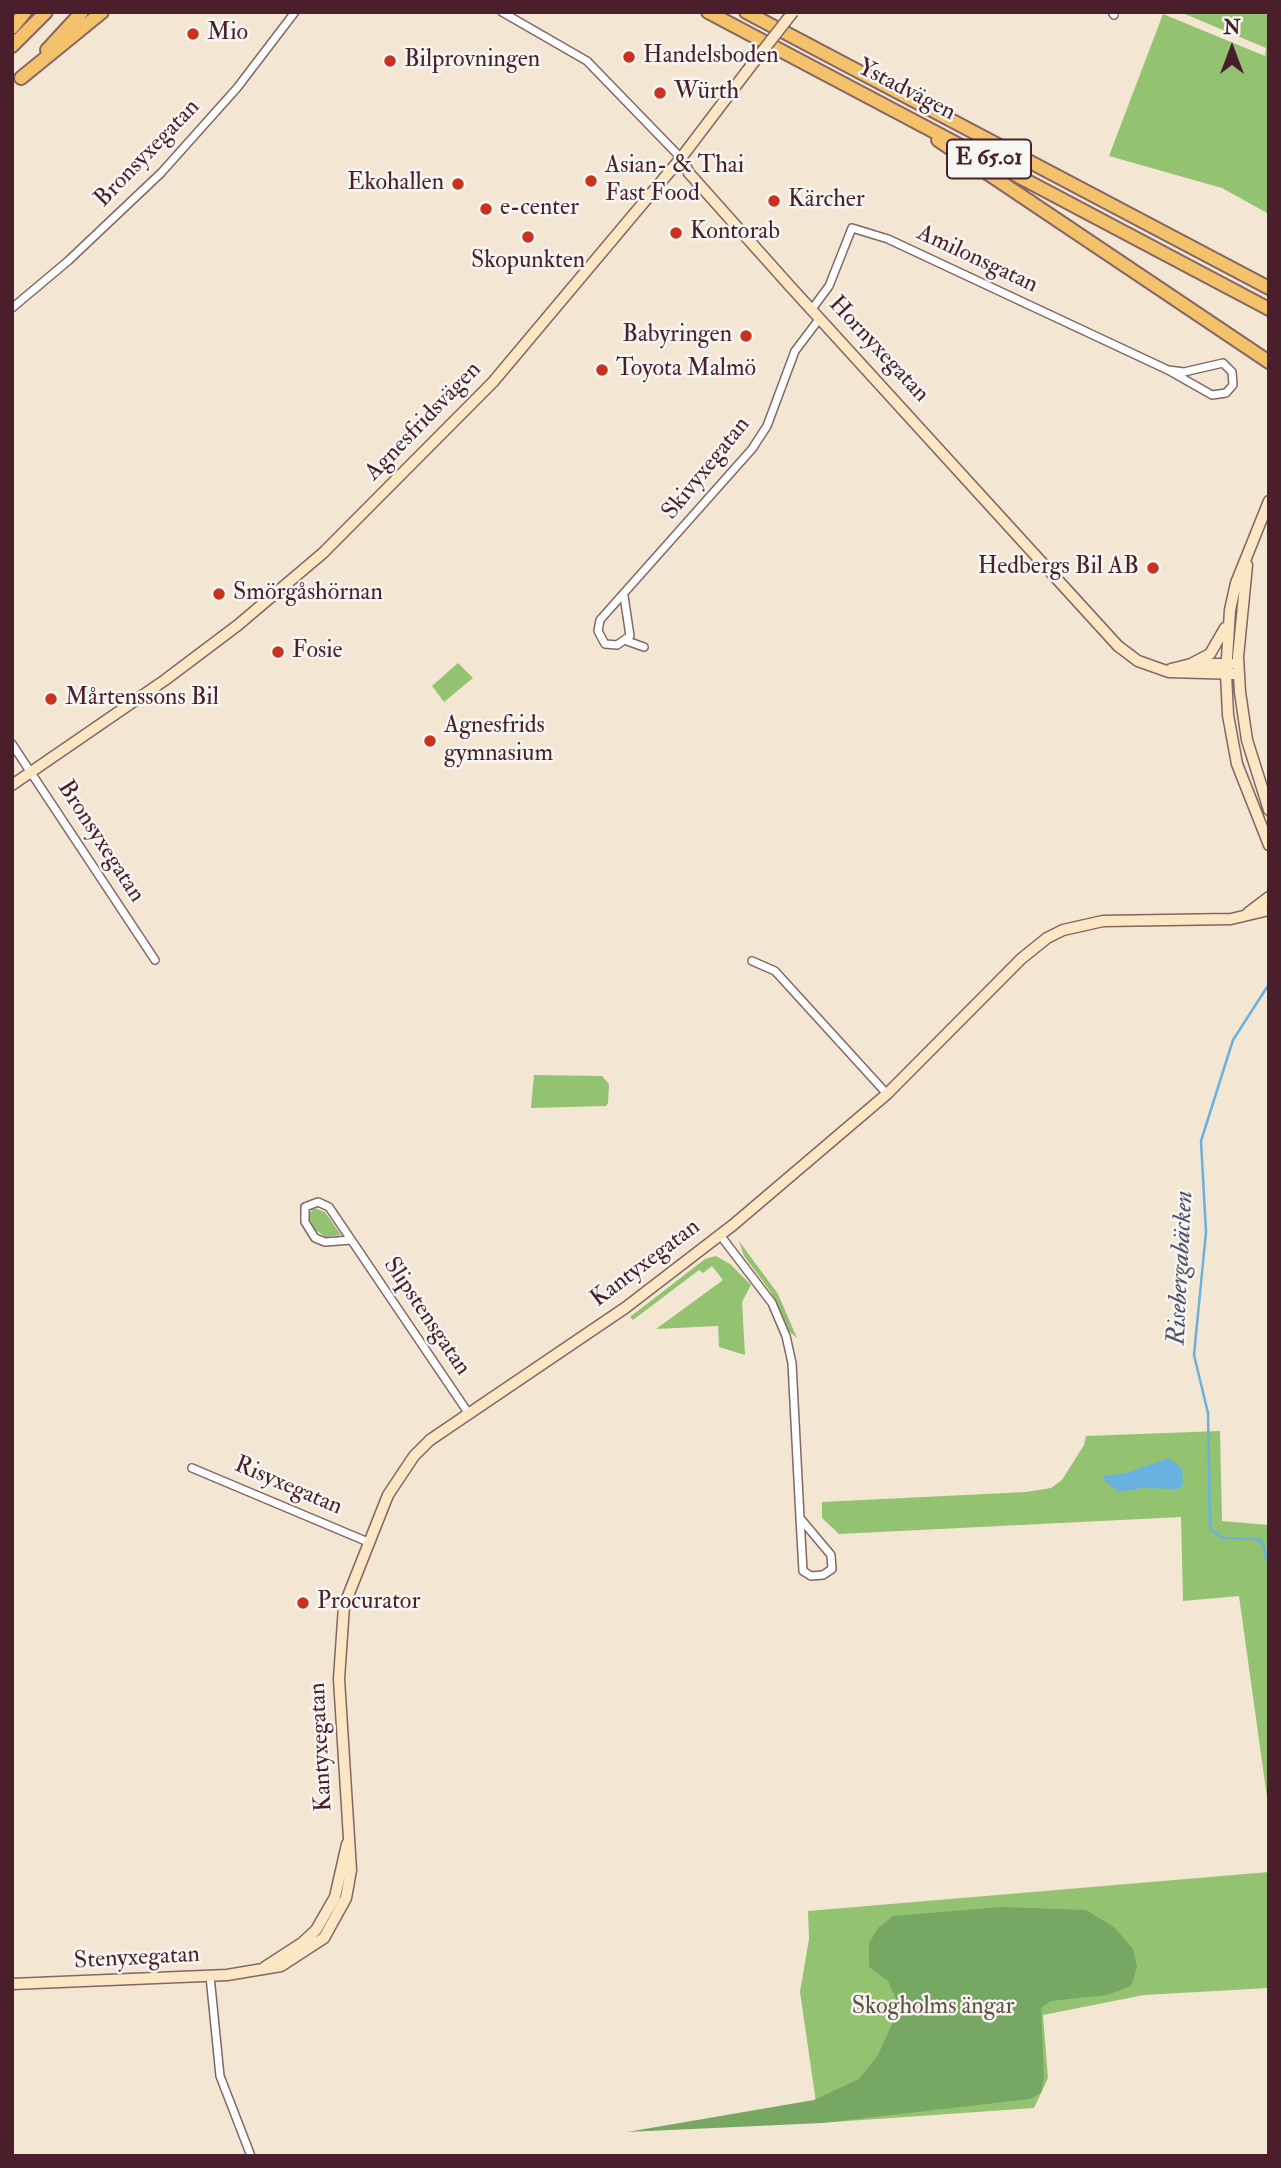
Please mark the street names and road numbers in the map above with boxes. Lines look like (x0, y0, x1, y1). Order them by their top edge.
street label: Ystadvägen (852, 54, 960, 128)
street label: Bronsyxegatan (89, 94, 207, 214)
road number: E 65.01 (947, 140, 1031, 178)
street label: Amilonsgatan (912, 219, 1042, 301)
street label: Hornyxegatan (822, 291, 934, 409)
street label: Agnesfridsvägen (360, 356, 488, 488)
street label: Skivyxegatan (657, 412, 757, 526)
street label: Bronsyxegatan (50, 776, 150, 908)
street label: Kantyxegatan (586, 1214, 706, 1314)
street label: Slipstensgatan (376, 1252, 476, 1382)
street label: Risyxegatan (230, 1451, 346, 1523)
street label: Kantyxegatan (304, 1682, 340, 1812)
street label: Stenyxegatan (73, 1941, 201, 1977)

